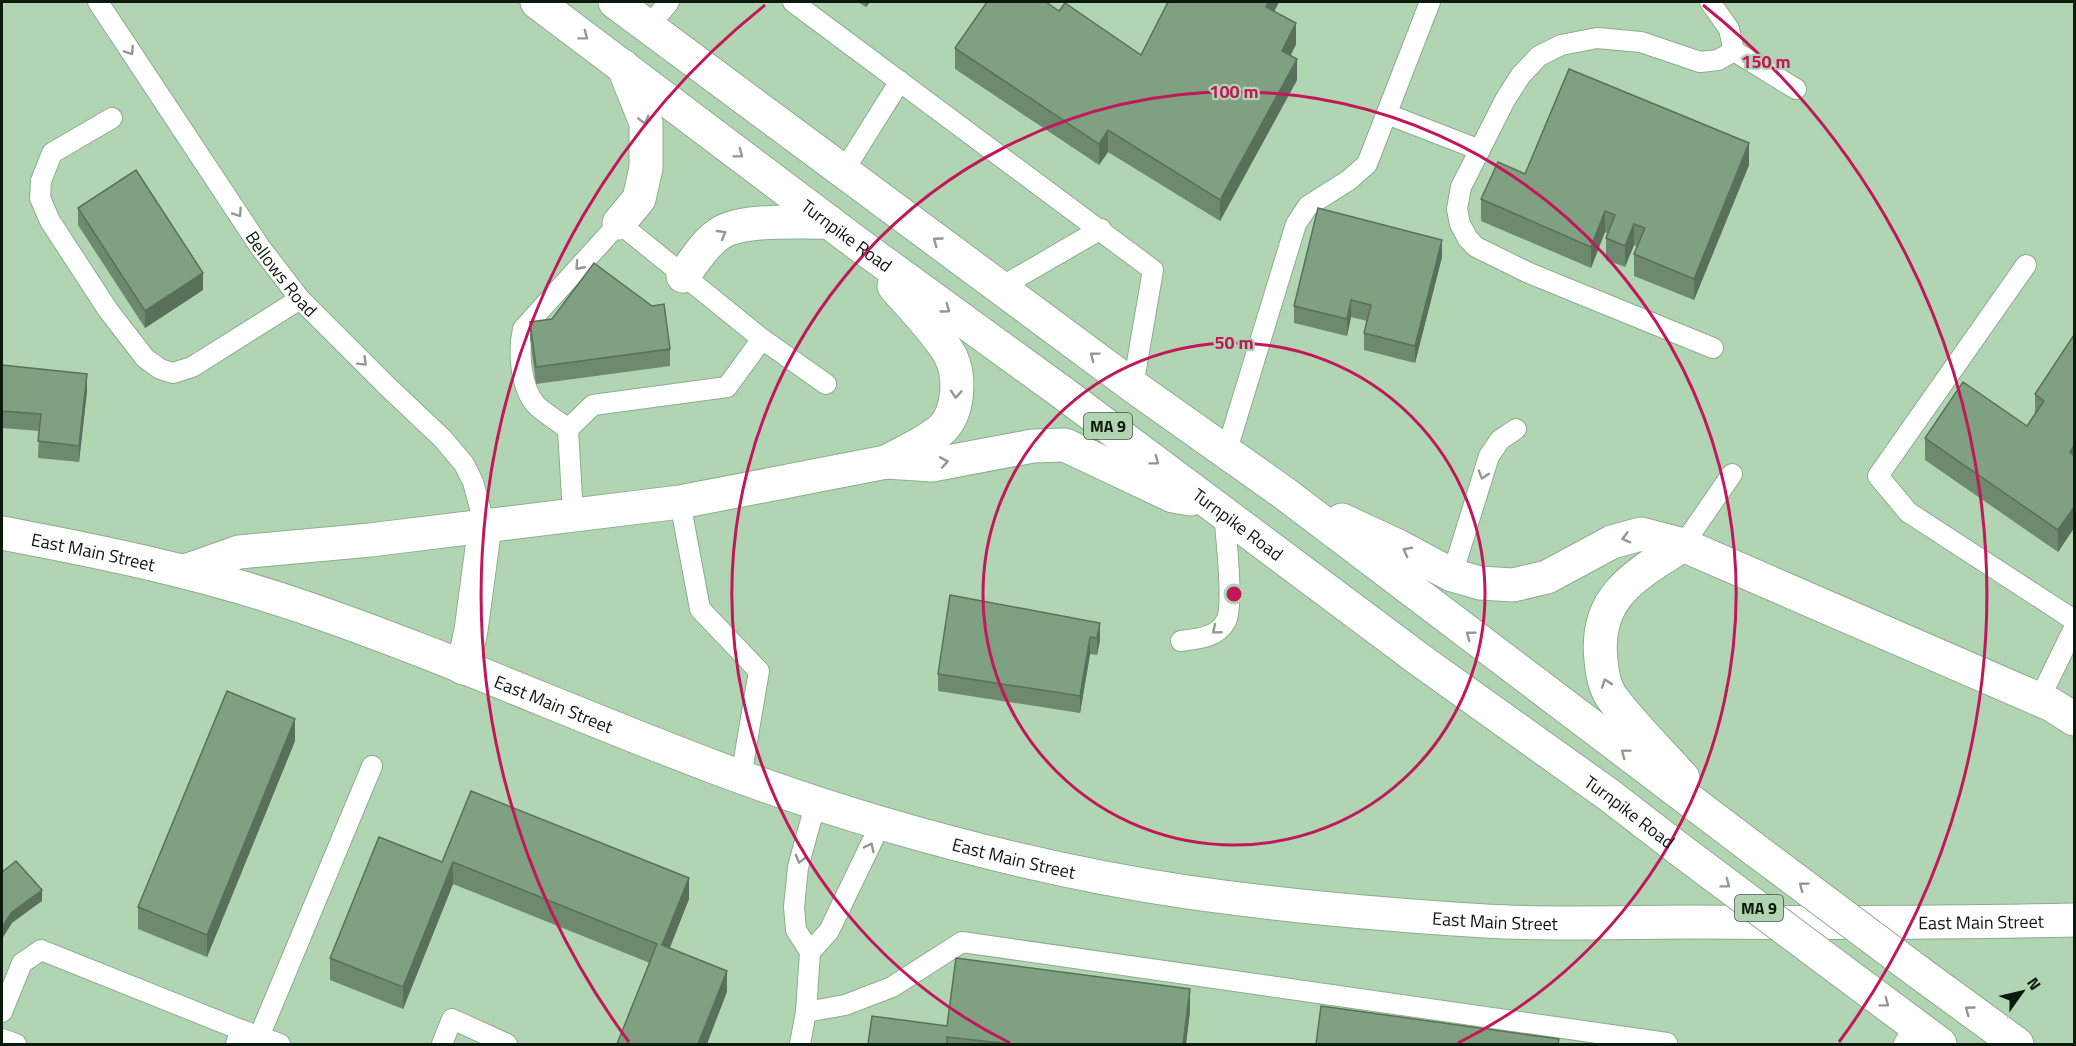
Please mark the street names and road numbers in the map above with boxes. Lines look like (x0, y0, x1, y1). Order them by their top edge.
street label: Turnpike Road (796, 192, 898, 278)
street label: Bellows Road (239, 225, 324, 323)
road number: MA 9 (1084, 413, 1132, 439)
street label: Turnpike Road (1187, 481, 1289, 567)
street label: East Main Street (29, 525, 158, 578)
street label: East Main Street (490, 667, 618, 740)
street label: Turnpike Road (1579, 768, 1681, 855)
street label: East Main Street (949, 830, 1079, 885)
road number: MA 9 (1735, 895, 1783, 921)
street label: East Main Street (1431, 904, 1559, 937)
street label: East Main Street (1918, 907, 2045, 936)

